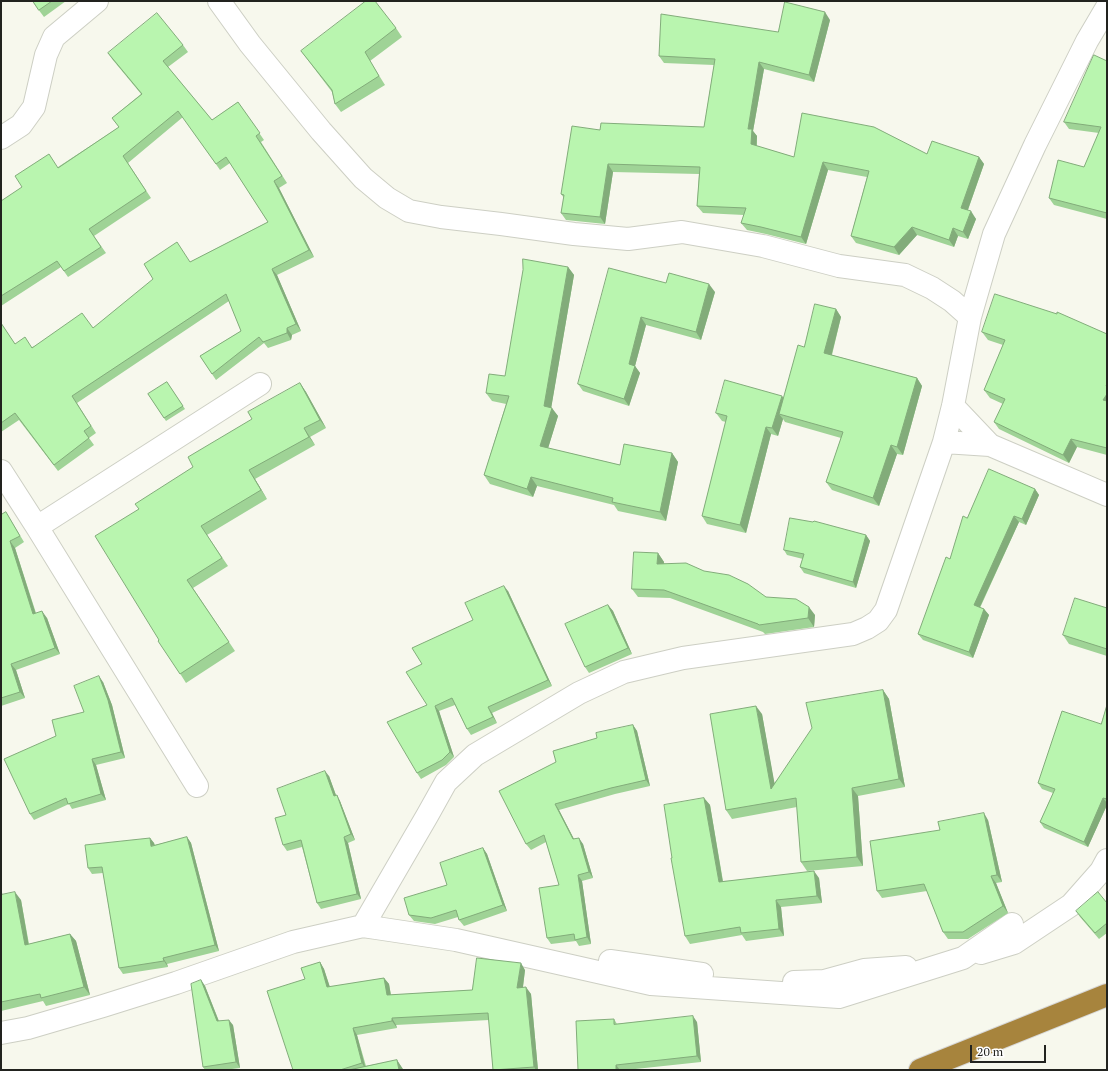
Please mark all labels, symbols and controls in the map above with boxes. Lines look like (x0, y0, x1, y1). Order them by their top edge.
scale bar (972, 1037, 1048, 1063)
text: 20 m (977, 1044, 1003, 1059)

